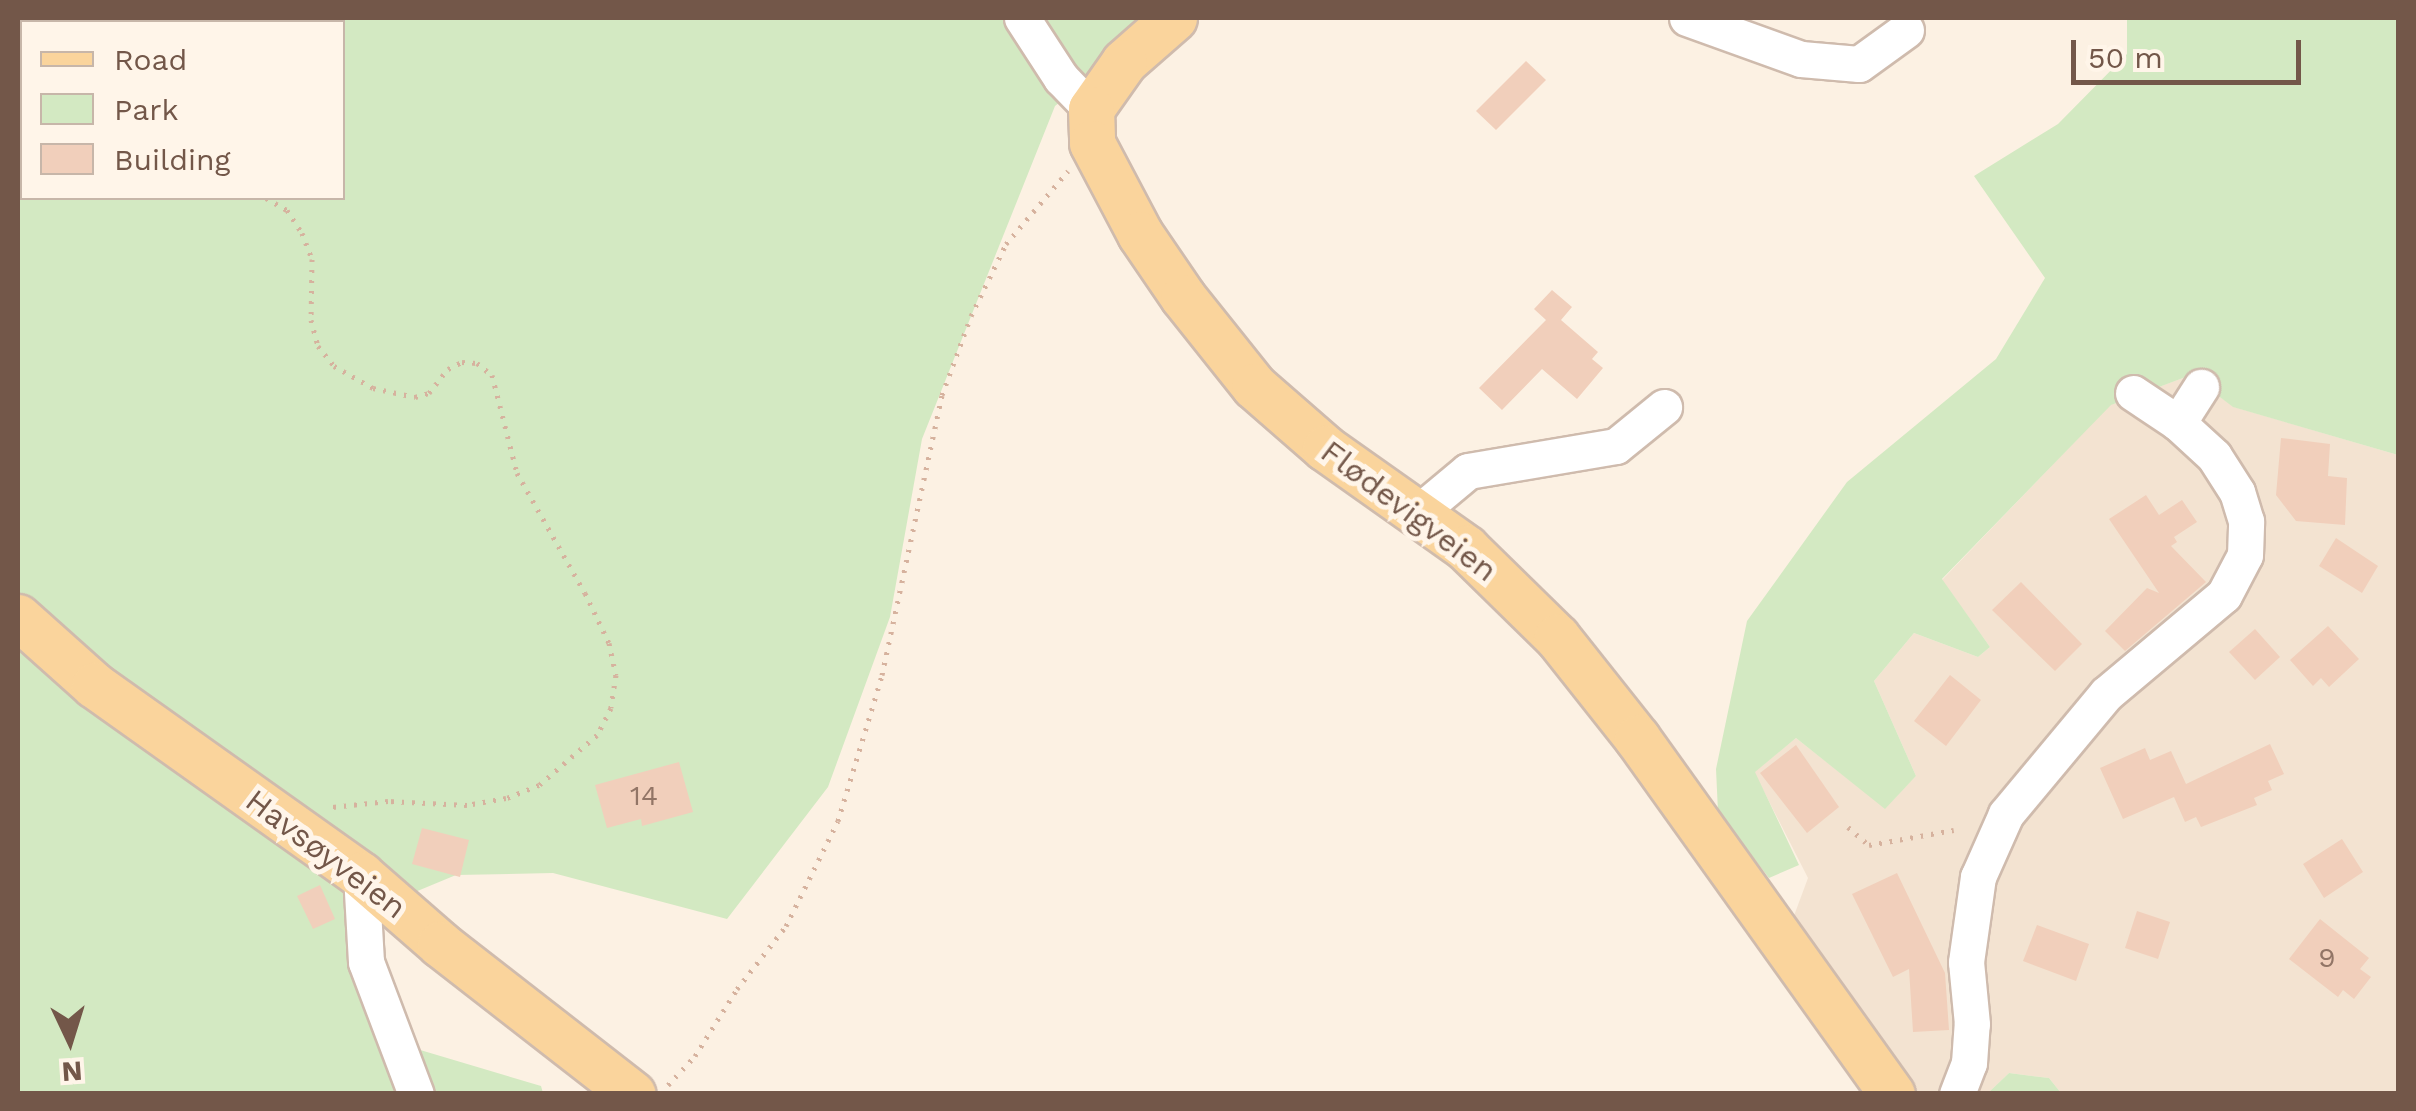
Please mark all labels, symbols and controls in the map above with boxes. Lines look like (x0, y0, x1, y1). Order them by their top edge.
legend (20, 20, 345, 200)
scale bar (2076, 20, 2306, 82)
text: 50 m (2088, 40, 2163, 75)
text: Road (114, 42, 187, 77)
text: Park (114, 92, 179, 127)
text: Building (114, 142, 231, 177)
street label: Flødevigveien (1313, 432, 1505, 590)
house number: 14 (630, 779, 658, 813)
street label: Havsøyveien (238, 781, 414, 927)
house number: 9 (2318, 941, 2336, 975)
north arrow (20, 991, 120, 1091)
text: N (61, 1054, 84, 1089)

